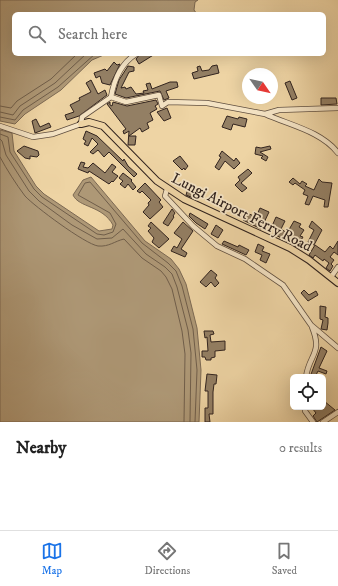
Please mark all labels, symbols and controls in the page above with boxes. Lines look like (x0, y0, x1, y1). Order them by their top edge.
search box (12, 12, 326, 56)
icon: search (26, 23, 48, 45)
text: Search here (58, 25, 127, 44)
north arrow (242, 68, 278, 104)
street label: Lungi Airport Ferry Road (168, 169, 316, 256)
map controls (290, 374, 326, 410)
button: locate (290, 374, 326, 410)
text: Nearby (16, 437, 66, 459)
text: 0 results (279, 440, 322, 456)
tab: Map (41, 540, 63, 578)
tab: Directions (145, 540, 190, 578)
tab: Saved (272, 540, 297, 578)

